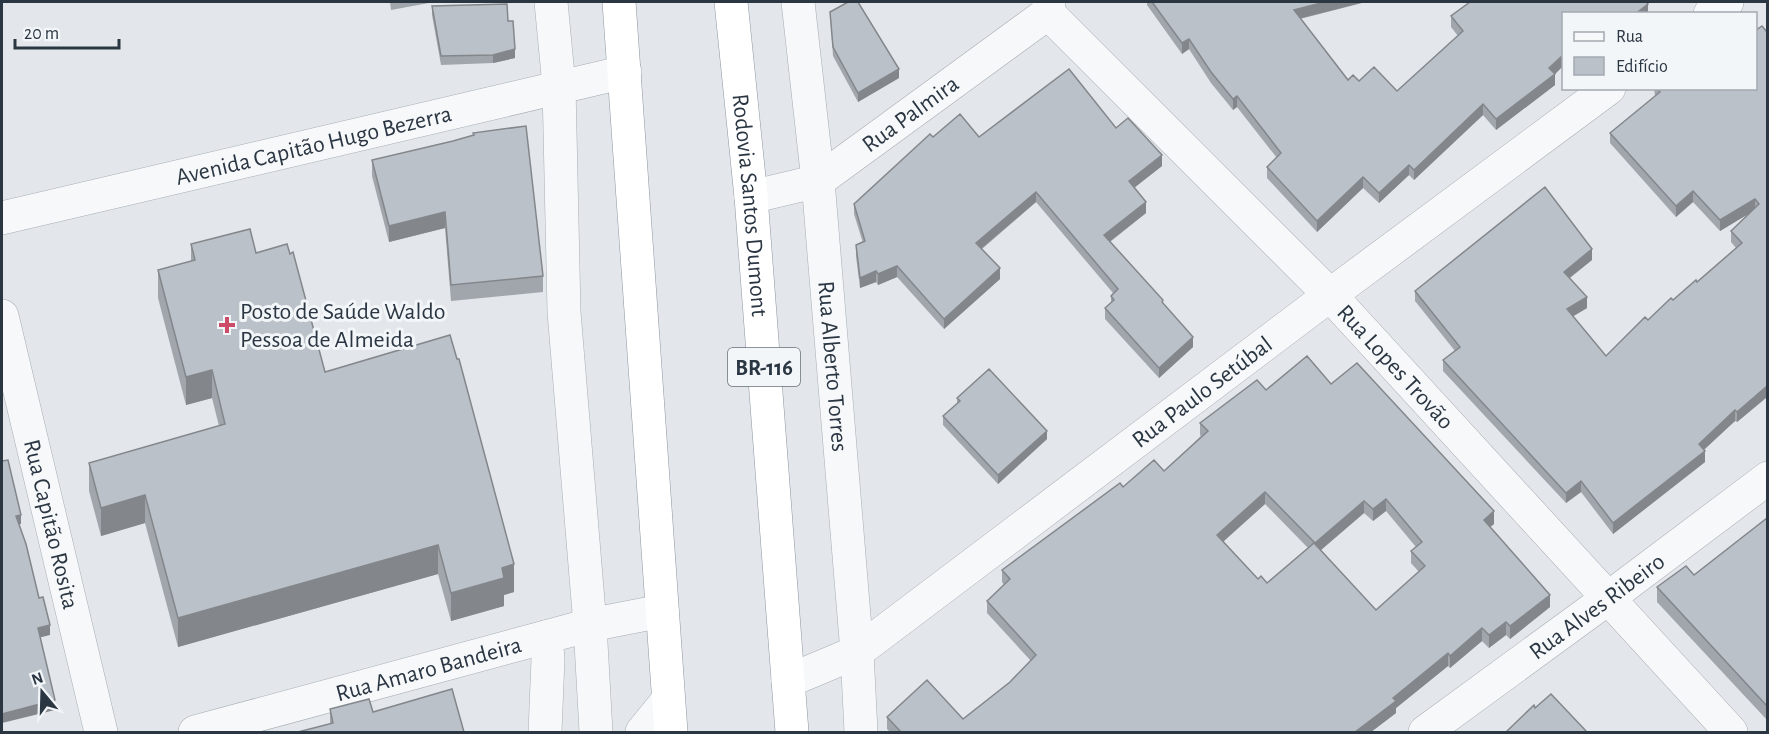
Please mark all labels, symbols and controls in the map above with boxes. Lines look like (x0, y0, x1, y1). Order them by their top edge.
scale bar (15, 12, 118, 50)
legend (1562, 12, 1757, 90)
text: 20 m (24, 25, 59, 43)
text: Rua (1616, 28, 1643, 46)
text: Edifício (1616, 58, 1668, 76)
street label: Rua Palmira (858, 72, 963, 157)
street label: Rodovia Santos Dumont (727, 93, 771, 318)
street label: Avenida Capitão Hugo Bezerra (173, 102, 454, 190)
street label: Rua Alberto Torres (813, 280, 851, 453)
place label: Posto de Saúde Waldo Pessoa de Almeida (240, 300, 446, 352)
street label: Rua Lopes Trovão (1332, 300, 1458, 434)
marker: Posto de Saúde Waldo Pessoa de Almeida (218, 316, 236, 334)
street label: Rua Paulo Setúbal (1128, 332, 1277, 453)
road number: BR-116 (728, 348, 800, 386)
street label: Rua Capitão Rosita (19, 437, 82, 612)
street label: Rua Alves Ribeiro (1525, 549, 1669, 664)
street label: Rua Amaro Bandeira (333, 633, 524, 706)
north arrow (12, 662, 72, 722)
text: N (30, 669, 45, 688)

